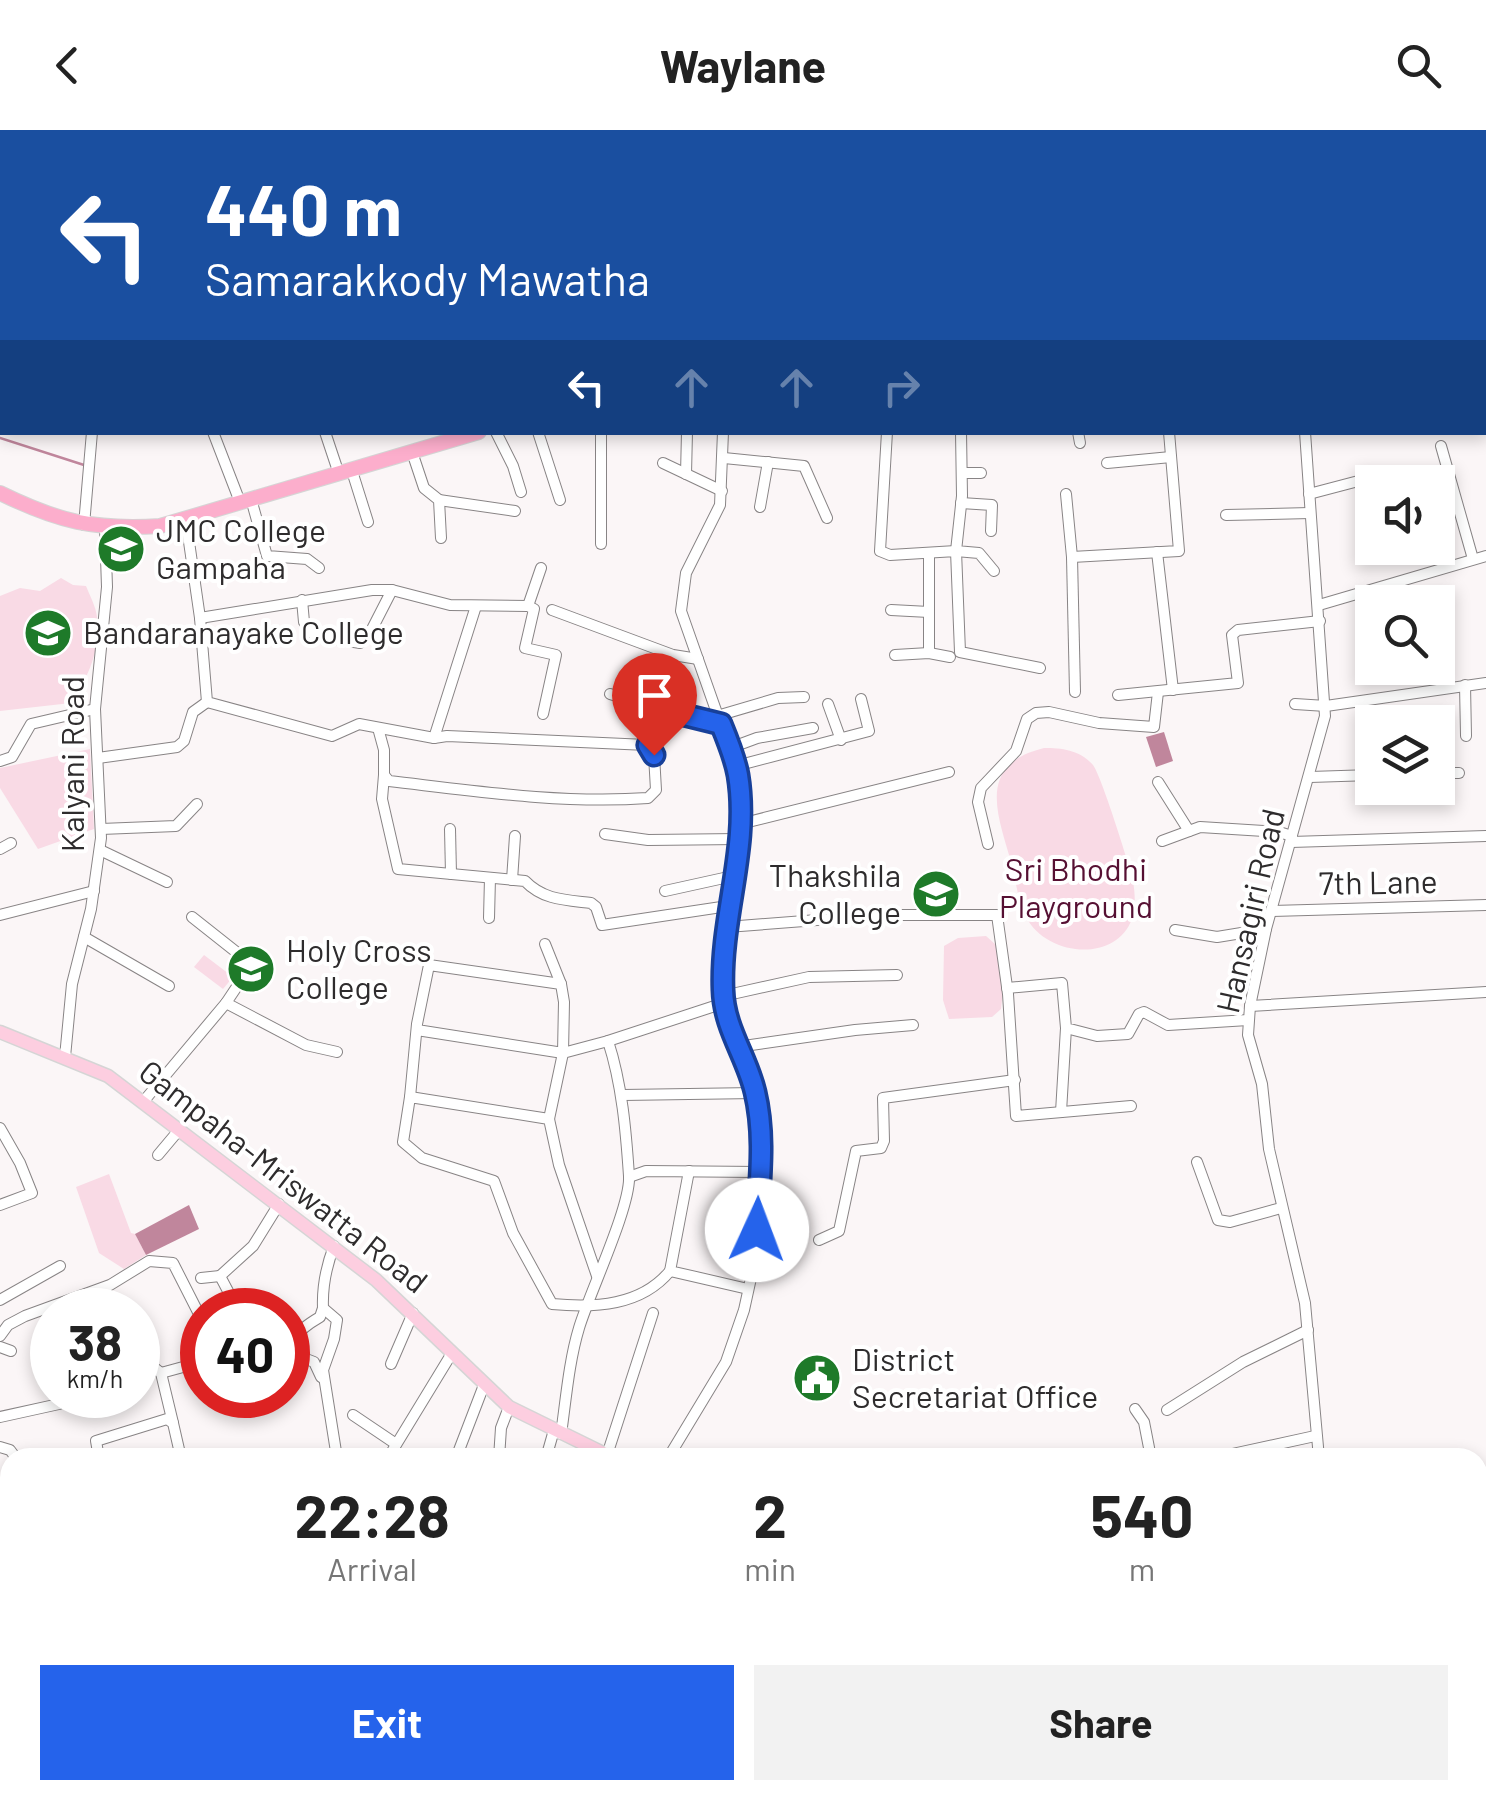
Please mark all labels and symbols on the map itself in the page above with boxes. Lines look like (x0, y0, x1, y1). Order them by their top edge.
place label: JMC College Gampaha (156, 510, 326, 585)
school or university icon: JMC College Gampaha (95, 523, 147, 575)
school or university icon: Bandaranayake College (22, 607, 74, 659)
place label: Bandaranayake College (83, 612, 404, 650)
pin (612, 653, 697, 756)
street label: Kalyani Road (52, 676, 90, 852)
street label: Hansagiri Road (1207, 805, 1291, 1016)
park label: Sri Bhodhi Playground (999, 849, 1153, 924)
place label: Thakshila College (769, 855, 901, 930)
street label: 7th Lane (1318, 861, 1438, 901)
school or university icon: Thakshila College (910, 868, 962, 920)
place label: Holy Cross College (286, 930, 432, 1005)
school or university icon: Holy Cross College (225, 943, 277, 995)
street label: Gampaha-Mriswatta Road (133, 1051, 436, 1300)
position arrow (705, 1178, 809, 1282)
speed limit sign: 40 (180, 1288, 310, 1418)
place label: District Secretariat Office (852, 1339, 1098, 1414)
public building icon: District Secretariat Office (791, 1352, 843, 1404)

